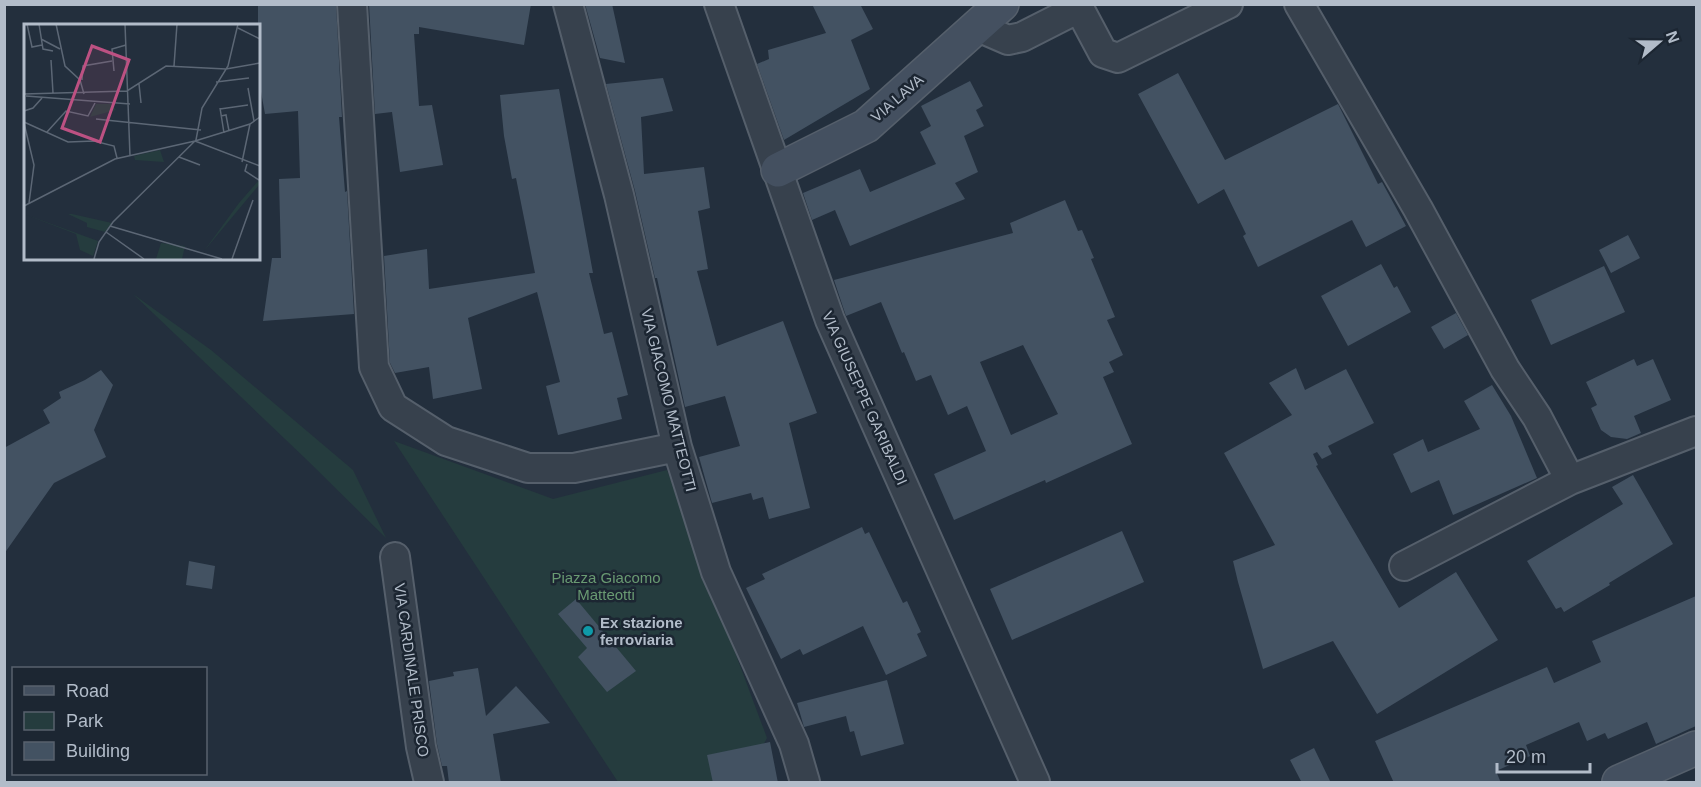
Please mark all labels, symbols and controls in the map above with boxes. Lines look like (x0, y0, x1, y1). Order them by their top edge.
north arrow (1629, 12, 1689, 72)
inset map (24, 24, 260, 260)
text: N (1663, 29, 1683, 45)
street label: VIA LAVA (867, 71, 927, 125)
street label: VIA GIACOMO MATTEOTTI (638, 307, 700, 493)
street label: VIA GIUSEPPE GARIBALDI (819, 308, 911, 488)
park label: Piazza Giacomo Matteotti (551, 569, 661, 603)
street label: VIA CARDINALE PRISCO (391, 582, 433, 758)
place label: Ex stazione ferroviaria (600, 614, 683, 648)
marker: Ex stazione ferroviaria (581, 624, 595, 638)
legend (12, 667, 207, 775)
text: Road (66, 681, 109, 701)
text: Park (66, 711, 104, 731)
scale bar (1497, 736, 1590, 774)
text: Building (66, 741, 130, 761)
text: 20 m (1506, 747, 1546, 767)

